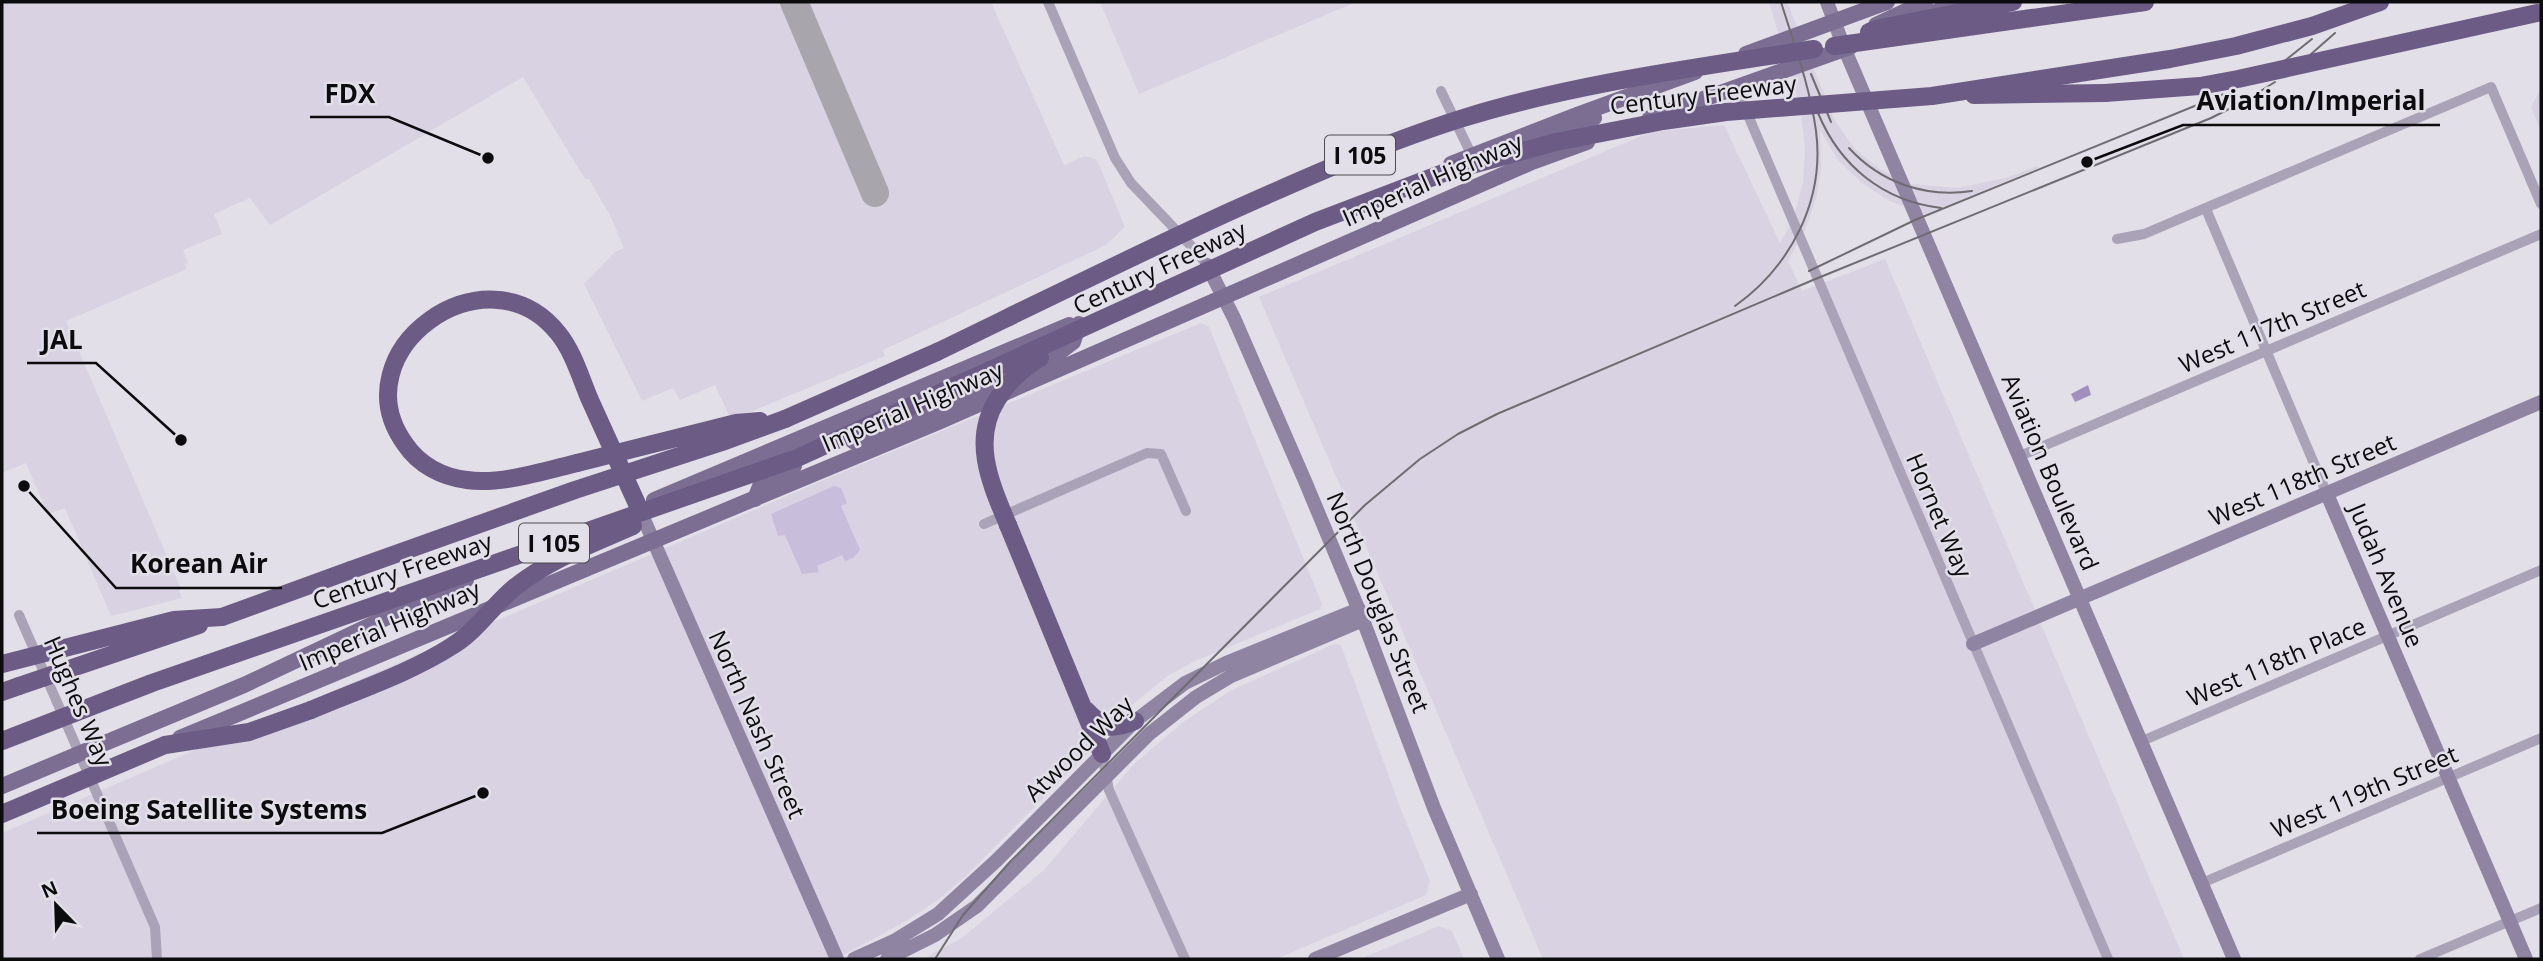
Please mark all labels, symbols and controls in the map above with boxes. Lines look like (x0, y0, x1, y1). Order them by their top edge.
street label: Century Freeway (1608, 66, 1799, 122)
callout: FDX (310, 70, 389, 117)
text: FDX (325, 75, 376, 111)
callout: Aviation/Imperial (2183, 78, 2440, 125)
text: Aviation/Imperial (2197, 82, 2425, 118)
street label: Imperial Highway (1337, 124, 1528, 234)
road number: I 105 (1325, 136, 1395, 174)
street label: Century Freeway (1067, 212, 1252, 322)
street label: West 117th Street (2174, 272, 2370, 380)
callout: JAL (27, 316, 96, 363)
text: JAL (39, 321, 83, 357)
street label: Imperial Highway (816, 353, 1009, 459)
street label: Aviation Boulevard (1995, 369, 2107, 575)
street label: West 118th Street (2204, 425, 2400, 533)
street label: Hornet Way (1899, 448, 1981, 583)
street label: North Douglas Street (1320, 487, 1438, 717)
street label: Judah Avenue (2341, 496, 2432, 652)
street label: Century Freeway (308, 524, 497, 616)
road number: I 105 (519, 524, 589, 562)
callout: Korean Air (116, 541, 282, 588)
text: Korean Air (130, 545, 268, 581)
street label: Imperial Highway (293, 572, 486, 678)
street label: West 118th Place (2181, 608, 2371, 714)
street label: North Nash Street (702, 625, 814, 823)
street label: Hughes Way (37, 631, 122, 772)
street label: Atwood Way (1016, 687, 1140, 808)
street label: West 119th Street (2266, 737, 2462, 845)
callout: Boeing Satellite Systems (37, 786, 382, 833)
text: Boeing Satellite Systems (51, 791, 367, 827)
north arrow (21, 870, 91, 940)
text: N (37, 874, 62, 904)

